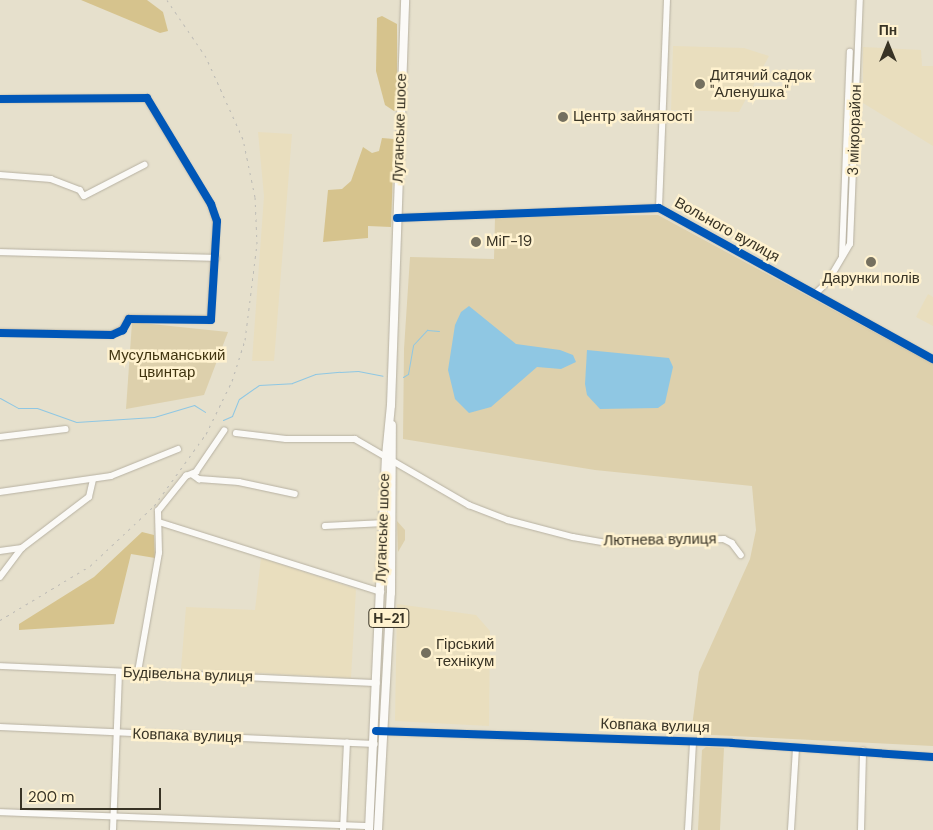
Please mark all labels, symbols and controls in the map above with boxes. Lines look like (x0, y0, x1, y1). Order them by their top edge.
north arrow (863, 20, 913, 70)
text: Пн (879, 21, 897, 39)
place label: Дитячий садок "Аленушка" (710, 66, 812, 101)
street label: Луганське шосе (389, 73, 411, 183)
marker: Дитячий садок "Аленушка" (694, 78, 706, 90)
street label: 3 мікрорайон (844, 84, 866, 176)
place label: Центр зайнятості (573, 108, 693, 126)
marker: Центр зайнятості (557, 111, 569, 123)
street label: Вольного вулиця (671, 194, 783, 266)
place label: МіГ-19 (486, 233, 532, 251)
marker: МіГ-19 (470, 236, 482, 248)
marker: Дарунки полів (865, 256, 877, 268)
place label: Дарунки полів (822, 270, 920, 288)
park label: Мусульманський цвинтар (109, 346, 225, 381)
street label: Луганське шосе (372, 473, 394, 583)
street label: Лютнева вулиця (603, 530, 717, 550)
road number: Н-21 (368, 606, 410, 630)
place label: Гірський технікум (436, 635, 494, 670)
marker: Гірський технікум (420, 647, 432, 659)
street label: Будівельна вулиця (123, 664, 253, 686)
street label: Ковпака вулиця (600, 715, 710, 737)
street label: Ковпака вулиця (132, 725, 242, 747)
scale bar (22, 778, 164, 810)
text: 200 m (28, 787, 74, 807)

